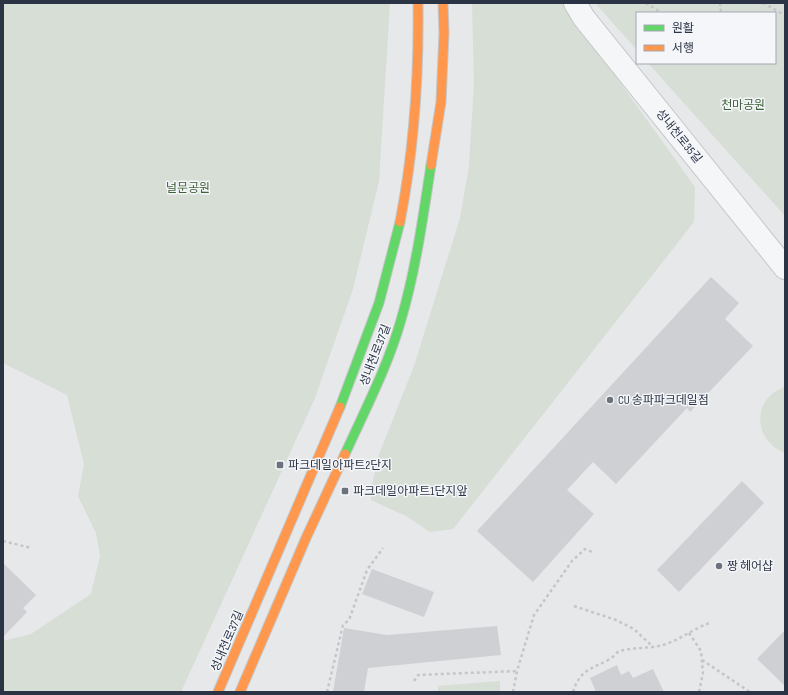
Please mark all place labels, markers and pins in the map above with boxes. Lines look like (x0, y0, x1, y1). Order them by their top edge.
place label: CU 송파파크데일점 (618, 393, 709, 408)
marker: CU 송파파크데일점 (605, 395, 615, 405)
place label: 파크데일아파트2단지 (288, 458, 392, 473)
marker: 파크데일아파트2단지 (275, 460, 285, 470)
place label: 파크데일아파트1단지앞 (353, 484, 468, 499)
marker: 파크데일아파트1단지앞 (340, 486, 350, 496)
place label: 짱 헤어샵 (727, 559, 773, 574)
marker: 짱 헤어샵 (714, 561, 724, 571)

